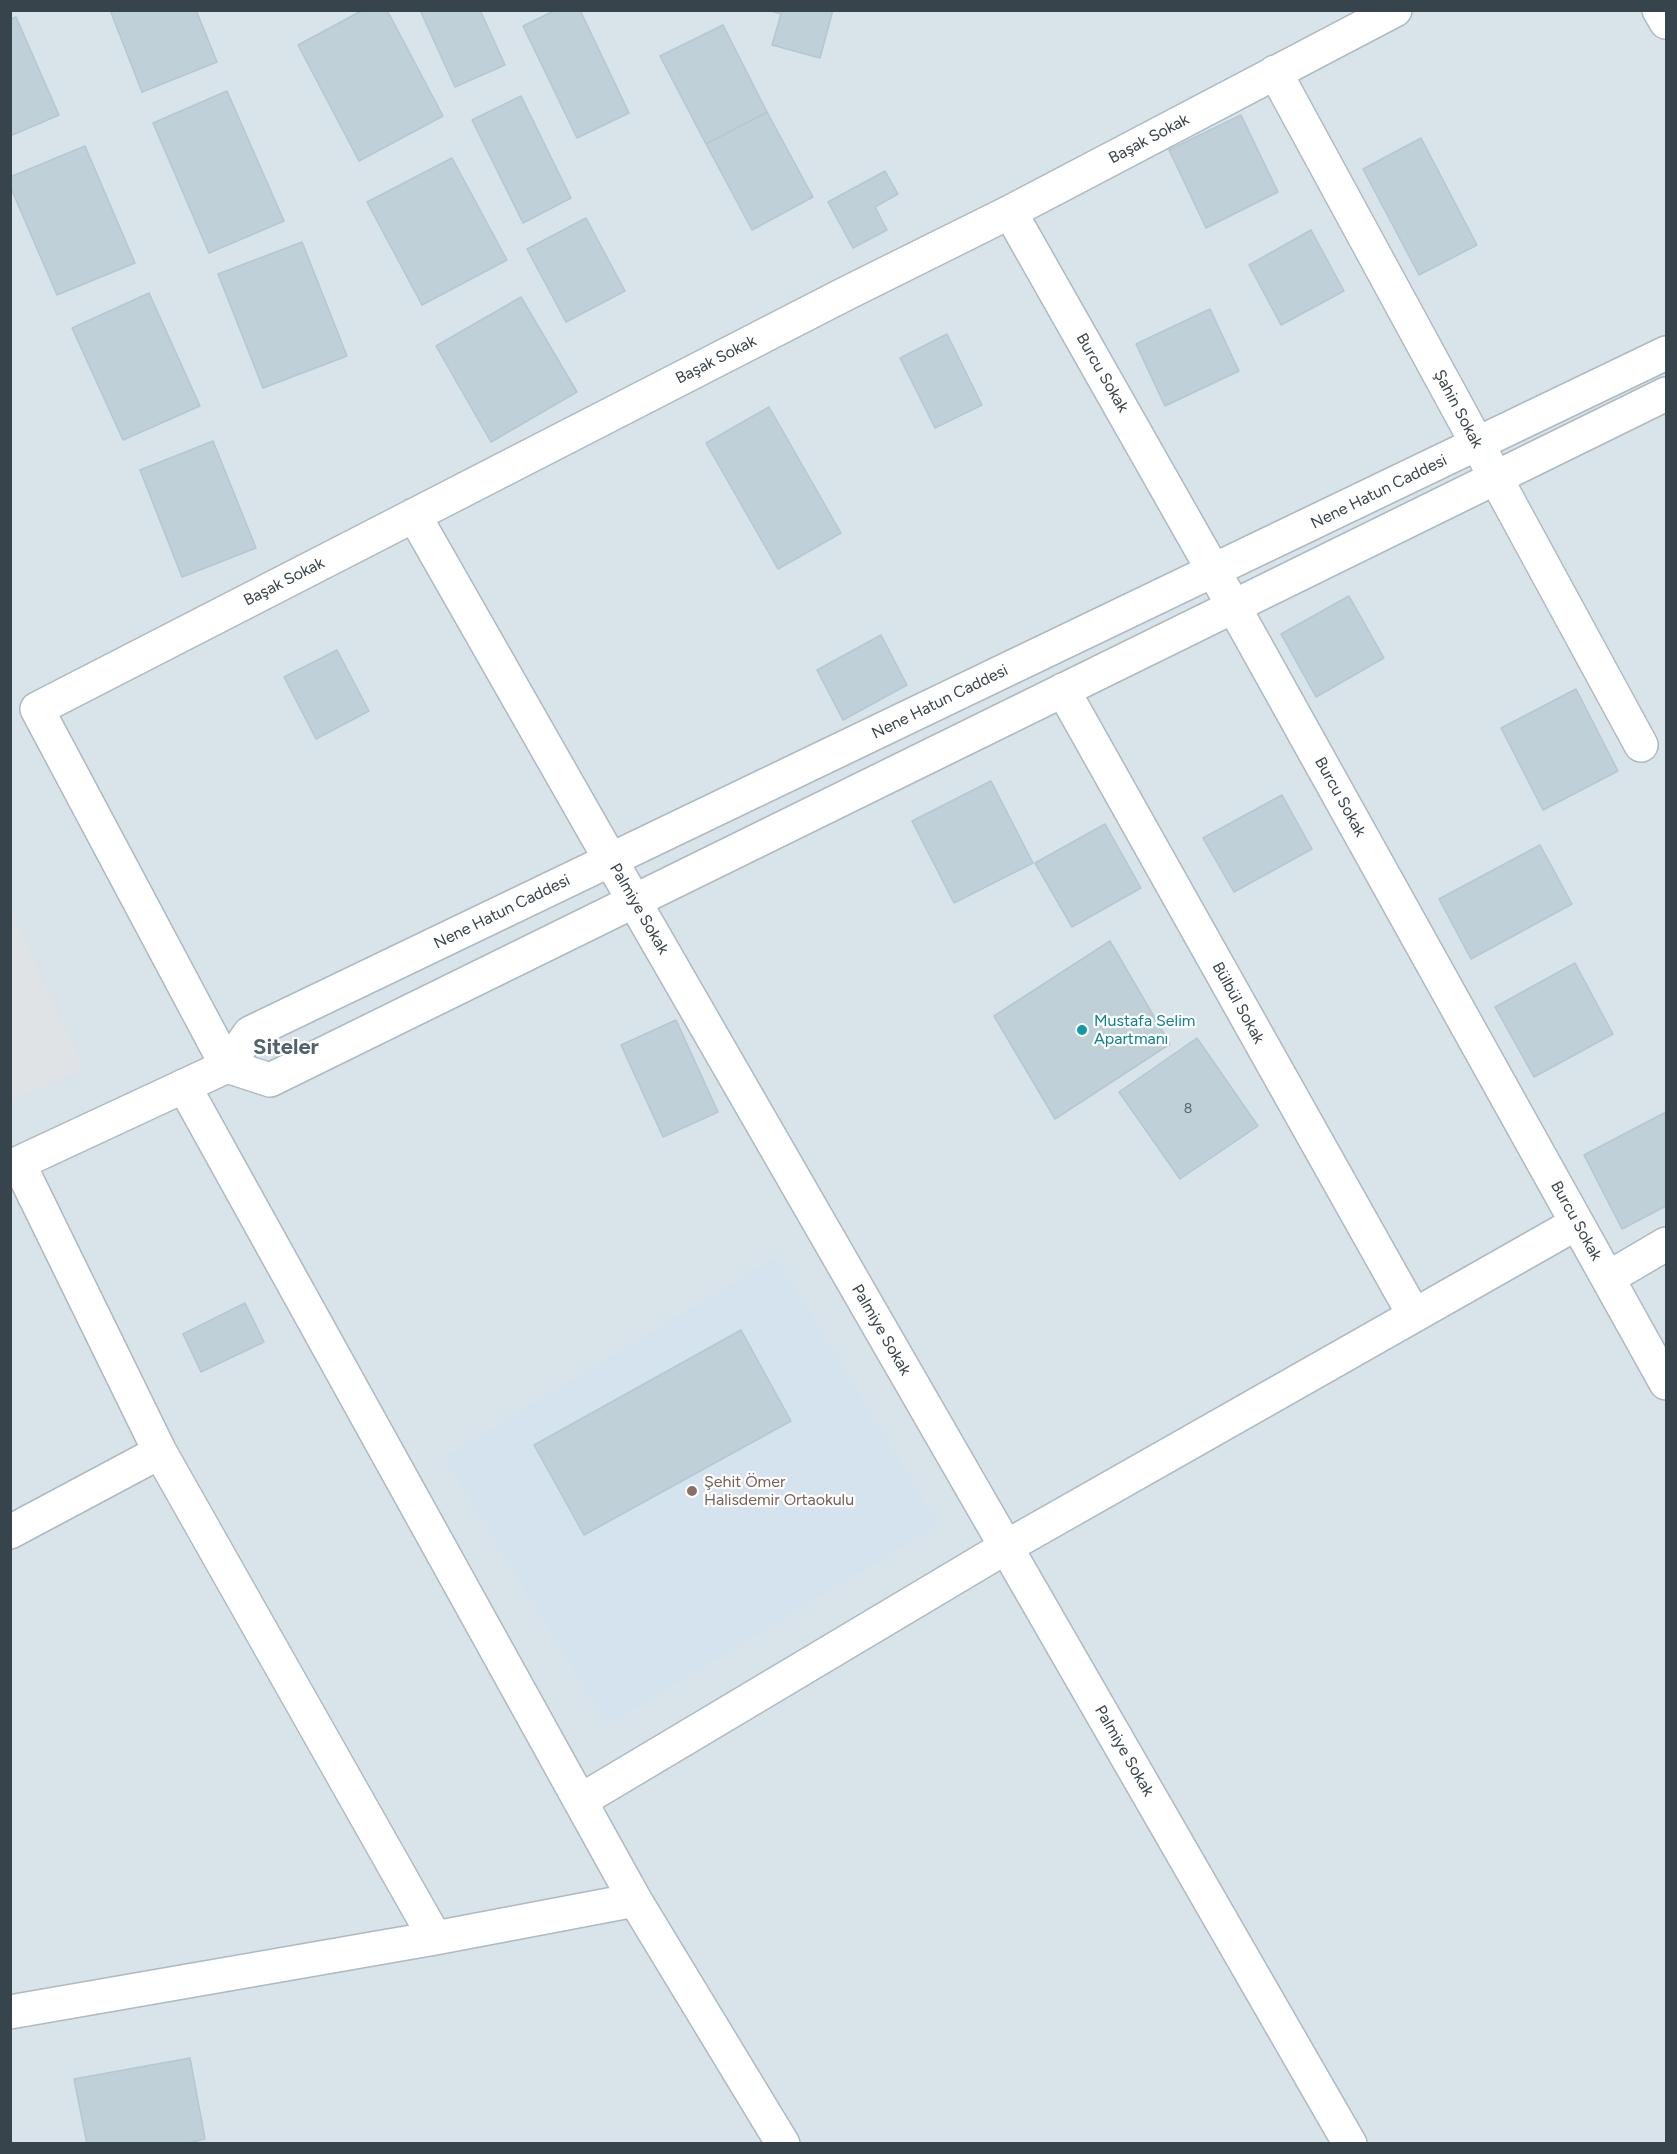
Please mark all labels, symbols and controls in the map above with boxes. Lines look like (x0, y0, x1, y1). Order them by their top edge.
street label: Başak Sokak (1106, 110, 1192, 168)
street label: Burcu Sokak (1072, 330, 1132, 416)
street label: Başak Sokak (672, 331, 760, 389)
street label: Şahin Sokak (1429, 366, 1487, 452)
street label: Nene Hatun Caddesi (1308, 451, 1450, 533)
street label: Başak Sokak (240, 553, 328, 611)
street label: Nene Hatun Caddesi (869, 661, 1011, 743)
street label: Burcu Sokak (1310, 754, 1370, 840)
street label: Palmiye Sokak (605, 860, 673, 958)
street label: Nene Hatun Caddesi (431, 871, 573, 953)
street label: Bülbül Sokak (1208, 959, 1268, 1047)
place label: Mustafa Selim Apartmanı (1094, 1011, 1195, 1049)
marker: Mustafa Selim Apartmanı (1075, 1023, 1089, 1037)
district label: Siteler (253, 1035, 319, 1061)
house number: 8 (1184, 1101, 1192, 1117)
street label: Burcu Sokak (1546, 1178, 1606, 1264)
street label: Palmiye Sokak (847, 1281, 915, 1379)
place label: Şehit Ömer Halisdemir Ortaokulu (704, 1472, 854, 1510)
marker: Şehit Ömer Halisdemir Ortaokulu (685, 1484, 699, 1498)
street label: Palmiye Sokak (1090, 1702, 1158, 1800)

